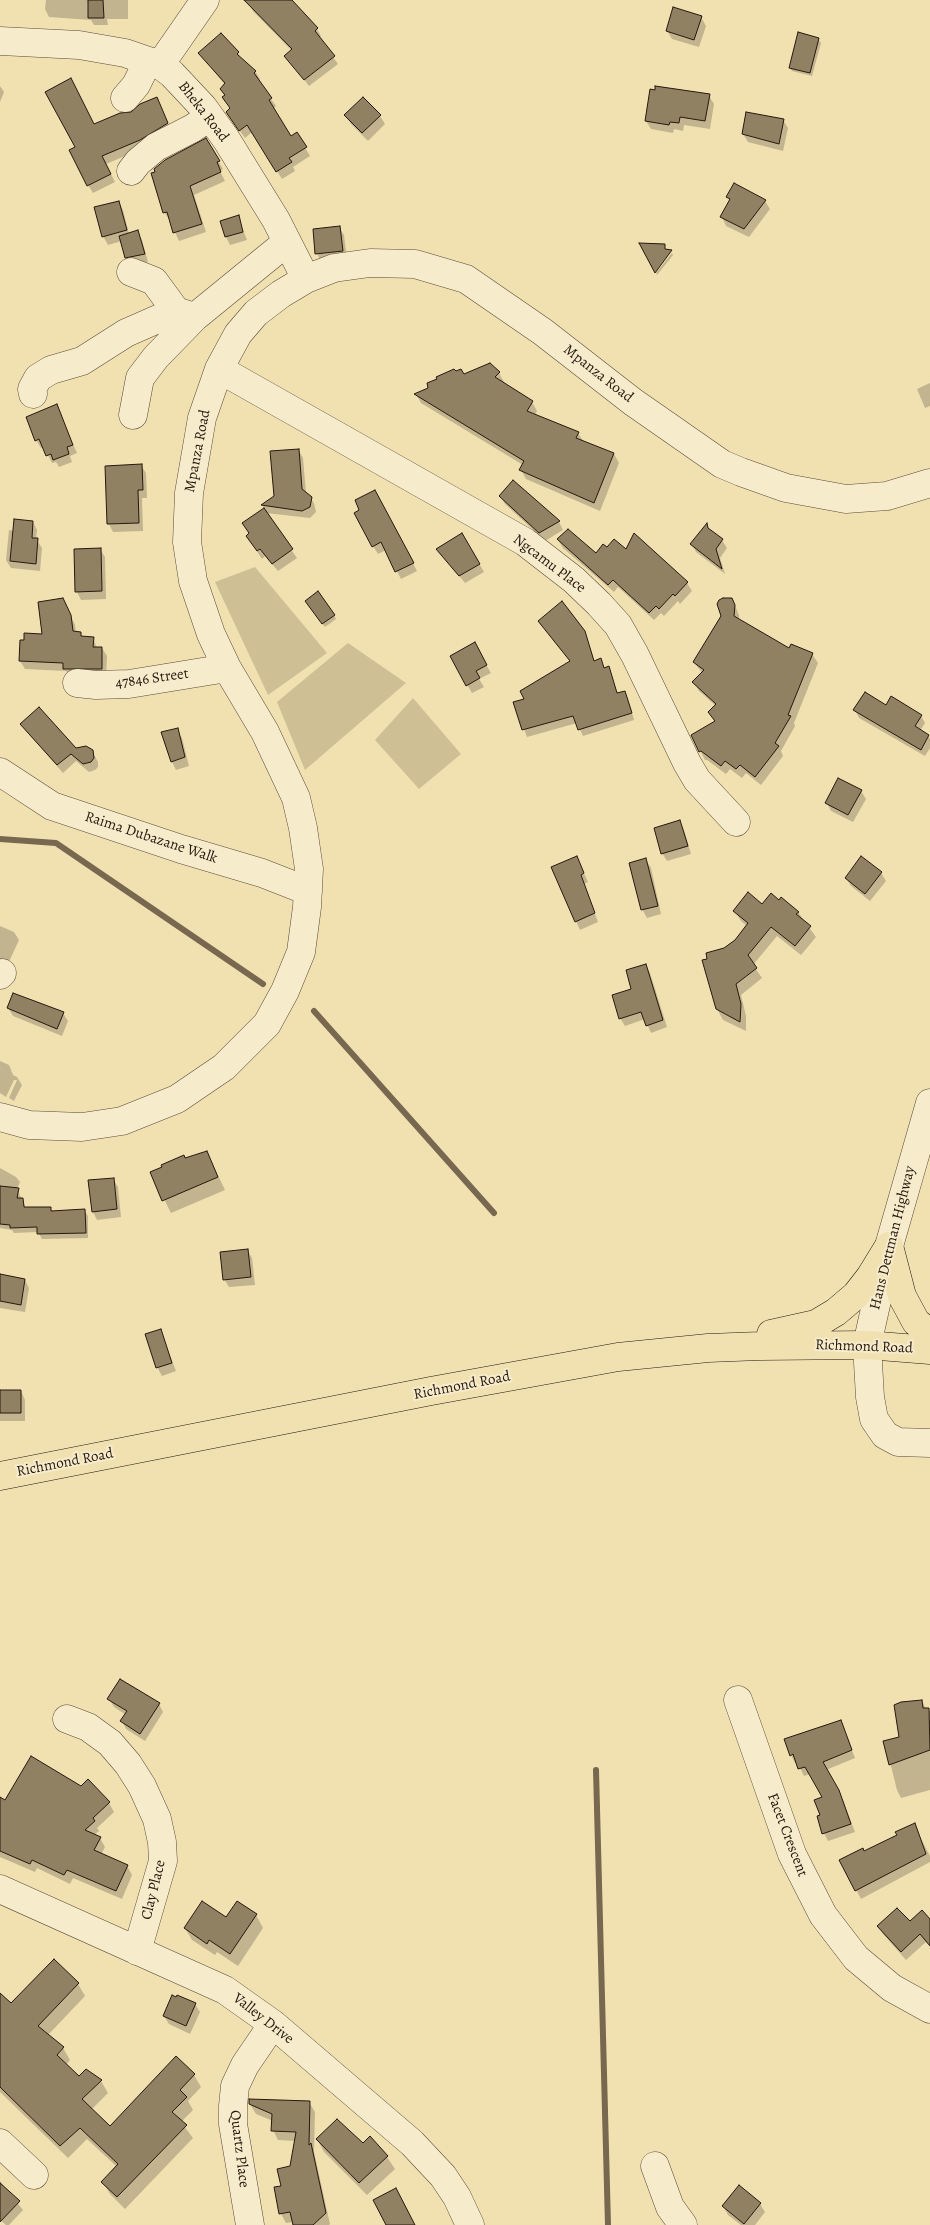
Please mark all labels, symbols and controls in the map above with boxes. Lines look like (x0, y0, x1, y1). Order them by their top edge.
street label: Bheka Road (174, 78, 232, 146)
street label: Mpanza Road (559, 341, 637, 407)
street label: Mpanza Road (181, 408, 215, 494)
street label: Ngcamu Place (509, 531, 589, 597)
street label: 47846 Street (114, 665, 190, 693)
street label: Raima Dubazane Walk (82, 808, 220, 868)
street label: Hans Dettman Highway (866, 1164, 920, 1312)
street label: Richmond Road (815, 1336, 913, 1358)
street label: Richmond Road (412, 1368, 512, 1404)
street label: Richmond Road (15, 1445, 115, 1481)
street label: Facet Crescent (763, 1791, 811, 1879)
street label: Clay Place (138, 1858, 170, 1922)
street label: Valley Drive (229, 1990, 297, 2048)
street label: Quartz Place (225, 2109, 253, 2189)

